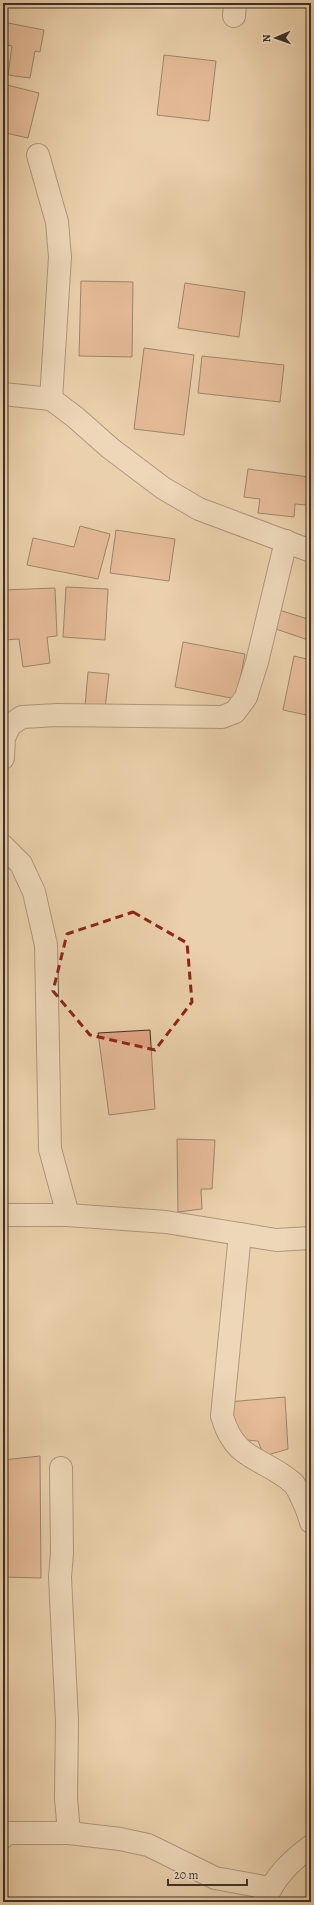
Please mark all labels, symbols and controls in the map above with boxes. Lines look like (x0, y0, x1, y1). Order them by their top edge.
north arrow (256, 18, 296, 58)
text: N (259, 34, 274, 43)
scale bar (168, 1861, 247, 1887)
text: 20 m (174, 1867, 198, 1883)

